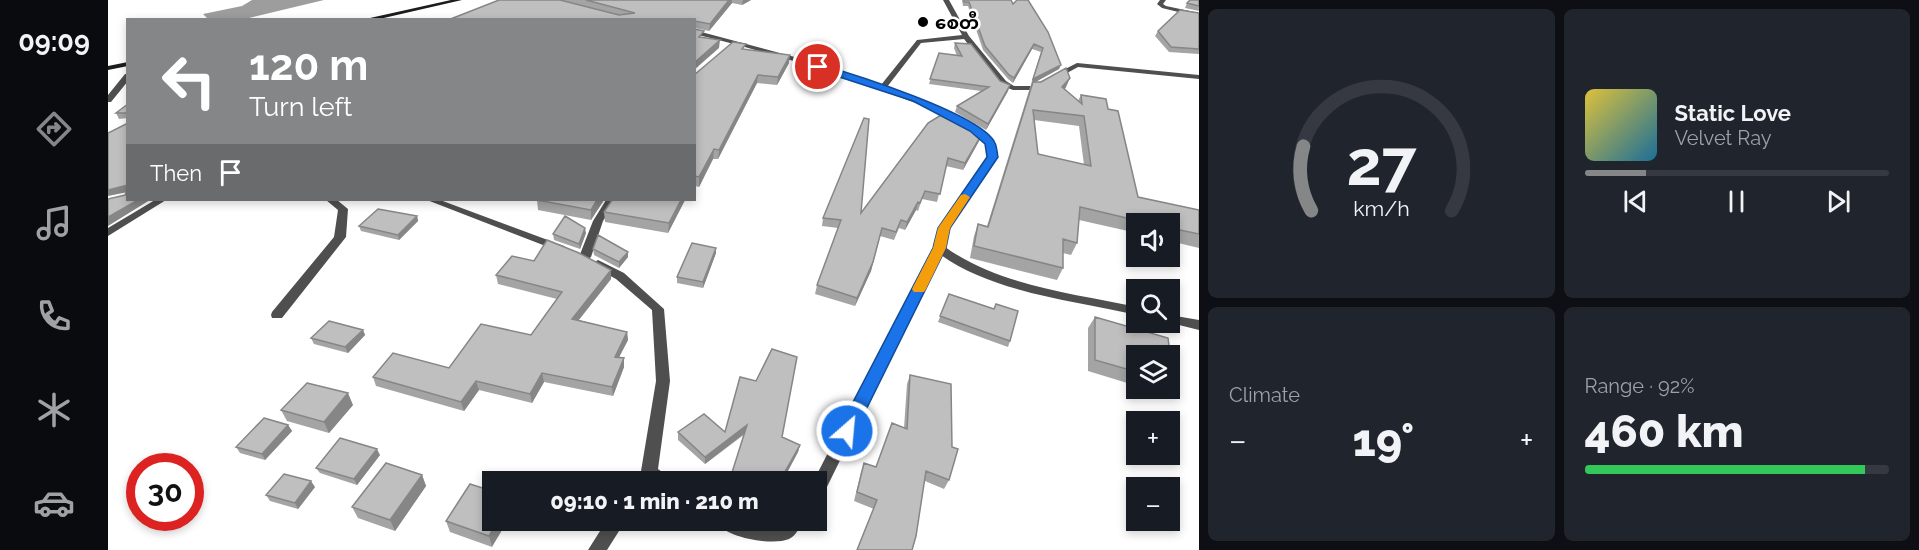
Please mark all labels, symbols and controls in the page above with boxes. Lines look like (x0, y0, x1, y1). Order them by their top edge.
place label: စေတီ (935, 11, 979, 33)
marker: စေတီ (916, 15, 930, 29)
text: 09:09 (18, 26, 90, 57)
text: 120 m (249, 41, 368, 90)
pin (792, 41, 843, 92)
icon: left (150, 42, 228, 120)
icon: arrive (801, 50, 834, 83)
text: Turn left (249, 91, 352, 122)
text: Static Love (1675, 100, 1791, 126)
icon: directions (33, 108, 75, 150)
text: 27 (1346, 126, 1417, 200)
text: Velvet Ray (1675, 126, 1772, 150)
icon: arrive (214, 156, 247, 189)
text: Then (150, 160, 202, 186)
icon: previous (1619, 185, 1652, 218)
icon: pause (1720, 185, 1753, 218)
icon: next (1822, 185, 1855, 218)
text: km/h (1353, 196, 1410, 221)
icon: music (33, 202, 75, 244)
map controls (1126, 213, 1180, 531)
button: sound (1126, 213, 1180, 267)
button: search (1126, 279, 1180, 333)
icon: phone (33, 295, 75, 337)
button: layers (1126, 345, 1180, 399)
text: Range · 92% (1585, 374, 1694, 398)
text: Climate (1229, 383, 1300, 407)
icon: climate (33, 389, 75, 431)
position arrow (815, 399, 879, 463)
text: 460 km (1585, 405, 1744, 458)
button: + (1126, 411, 1180, 465)
text: 19° (1352, 414, 1414, 467)
text: − (1229, 421, 1247, 460)
text: + (1520, 421, 1534, 460)
speed limit sign: 30 (126, 453, 204, 531)
button: − (1126, 477, 1180, 531)
icon: car (33, 482, 75, 524)
text: 09:10 · 1 min · 210 m (550, 488, 759, 514)

